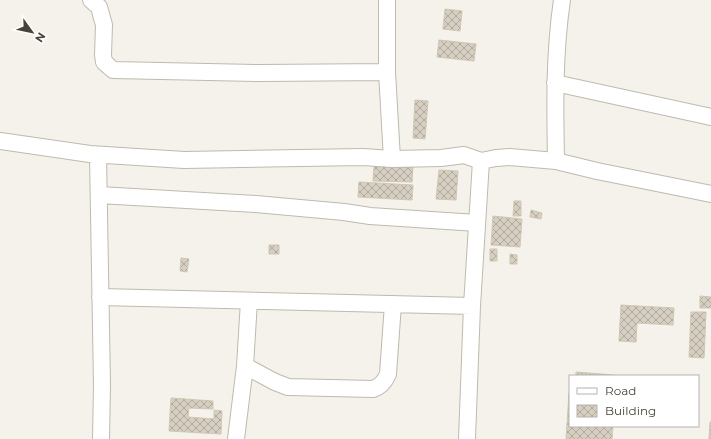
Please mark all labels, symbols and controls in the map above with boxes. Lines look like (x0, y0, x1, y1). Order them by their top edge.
north arrow (12, 12, 52, 52)
text: N (32, 30, 49, 45)
legend (569, 375, 699, 427)
text: Road (605, 383, 636, 398)
text: Building (605, 403, 656, 418)

